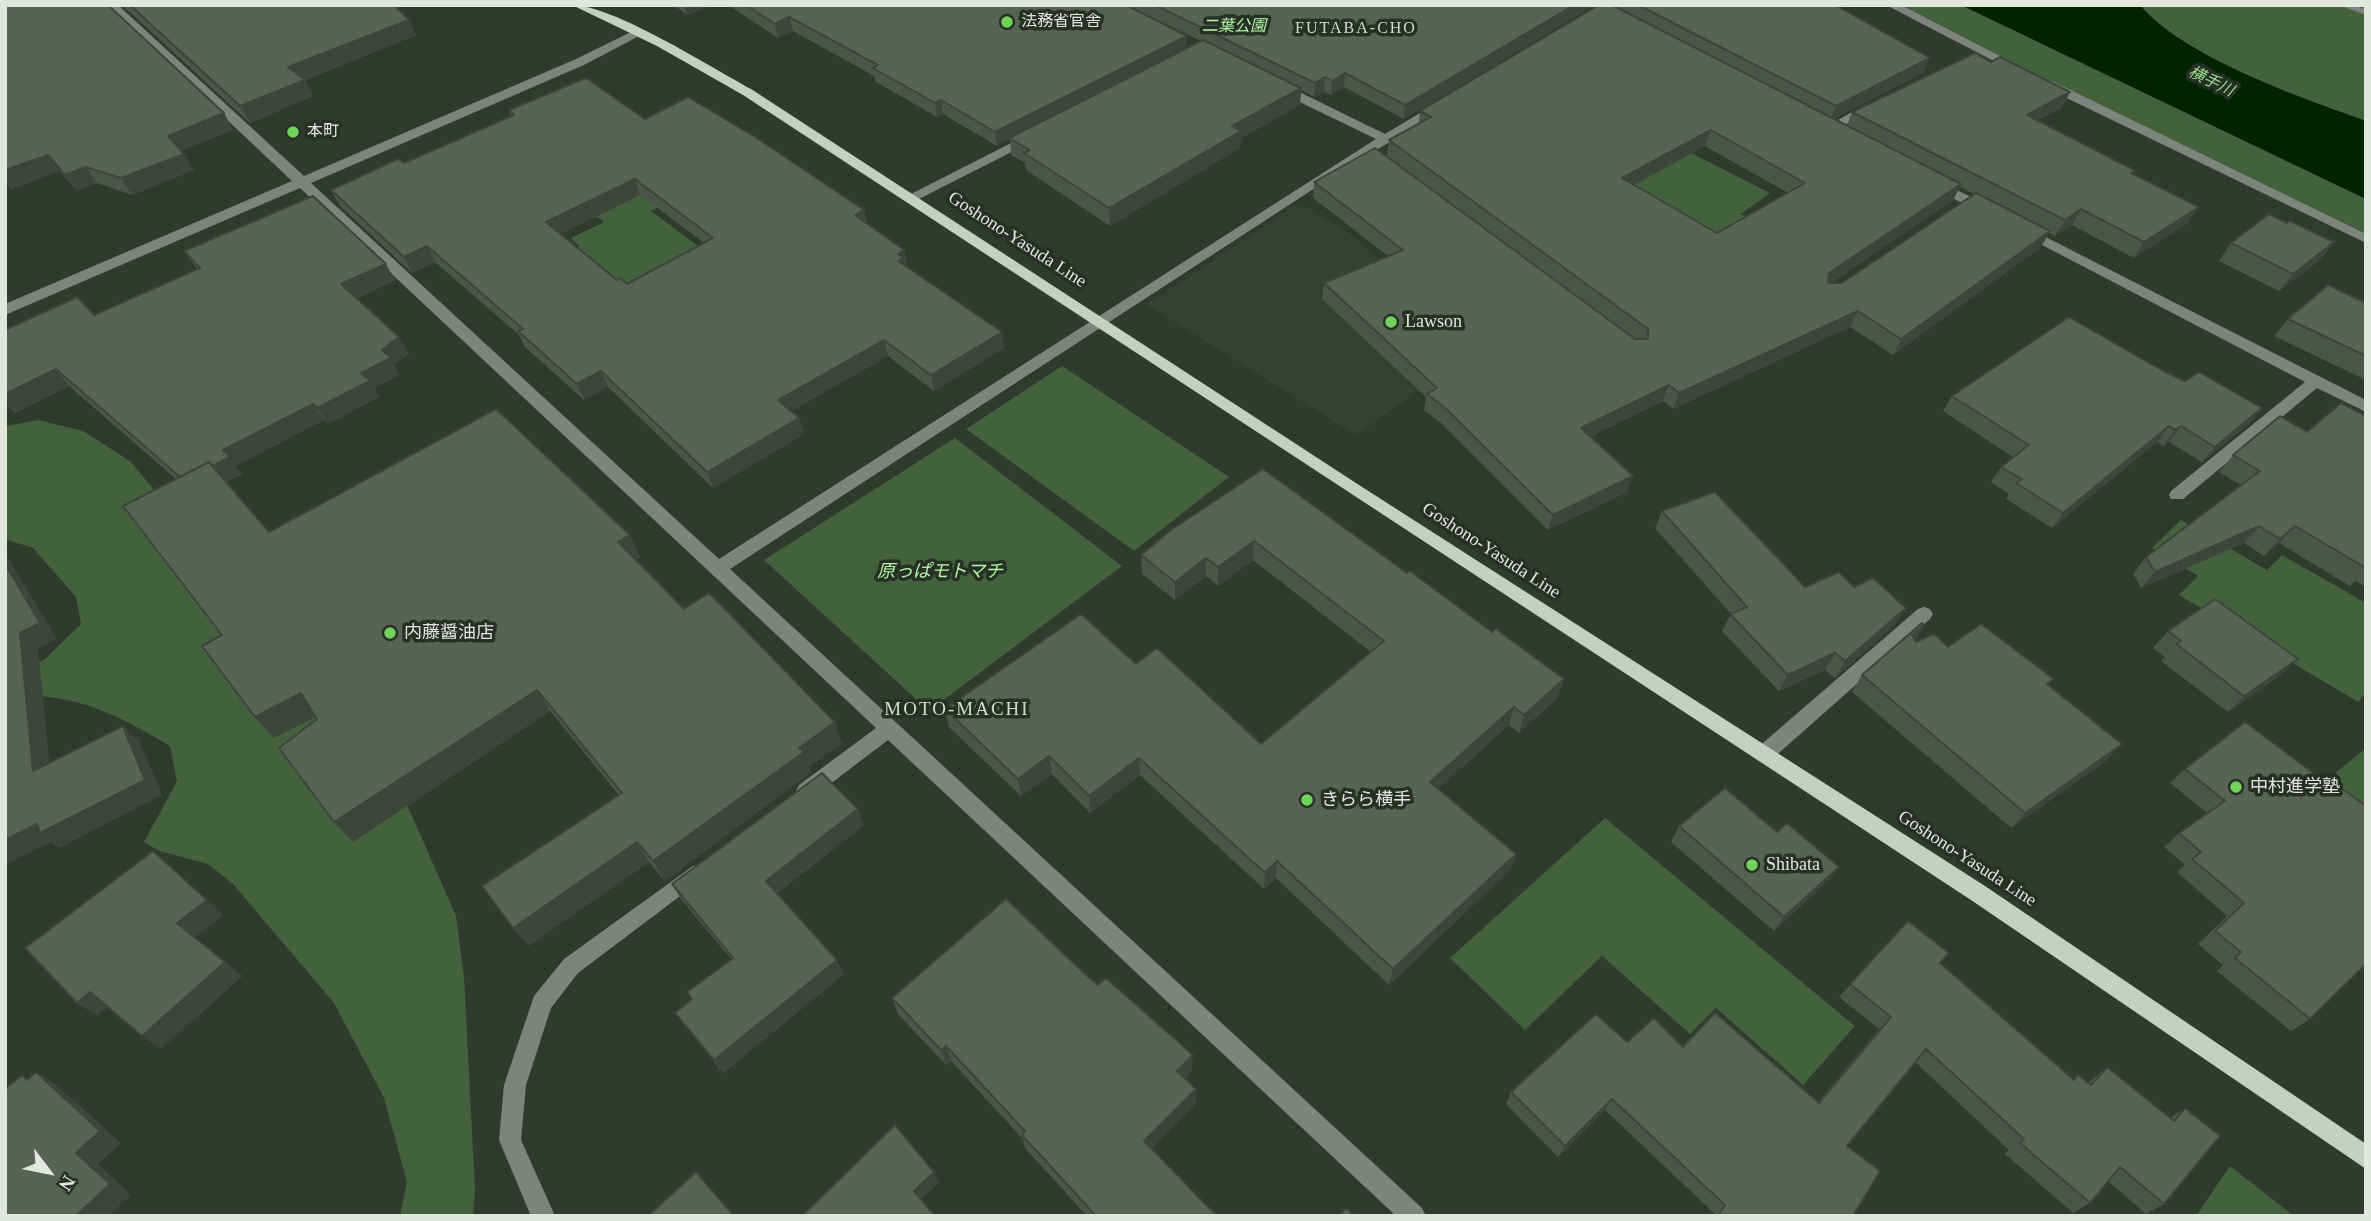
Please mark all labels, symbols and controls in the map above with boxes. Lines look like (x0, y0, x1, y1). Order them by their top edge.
place label: 法務省官舎 (1021, 12, 1101, 32)
marker: 法務省官舎 (999, 14, 1015, 30)
park label: 二葉公園 (1202, 17, 1266, 37)
district label: FUTABA-CHO (1296, 19, 1416, 39)
water label: 横手川 (2185, 63, 2237, 101)
place label: 本町 (307, 122, 339, 142)
marker: 本町 (285, 124, 301, 140)
street label: Goshono-Yasuda Line (944, 187, 1090, 293)
place label: Lawson (1405, 311, 1462, 333)
marker: Lawson (1383, 314, 1399, 330)
street label: Goshono-Yasuda Line (1418, 498, 1564, 604)
park label: 原っぱモトマチ (877, 561, 1003, 583)
place label: 内藤醤油店 (404, 622, 494, 644)
marker: 内藤醤油店 (382, 625, 398, 641)
district label: MOTO-MACHI (886, 699, 1028, 721)
place label: 中村進学塾 (2250, 776, 2340, 798)
marker: 中村進学塾 (2228, 779, 2244, 795)
place label: きらら横手 (1321, 789, 1411, 811)
marker: きらら横手 (1299, 792, 1315, 808)
street label: Goshono-Yasuda Line (1894, 806, 2040, 912)
place label: Shibata (1766, 854, 1820, 876)
marker: Shibata (1744, 857, 1760, 873)
north arrow (14, 1137, 84, 1207)
text: N (55, 1172, 80, 1195)

